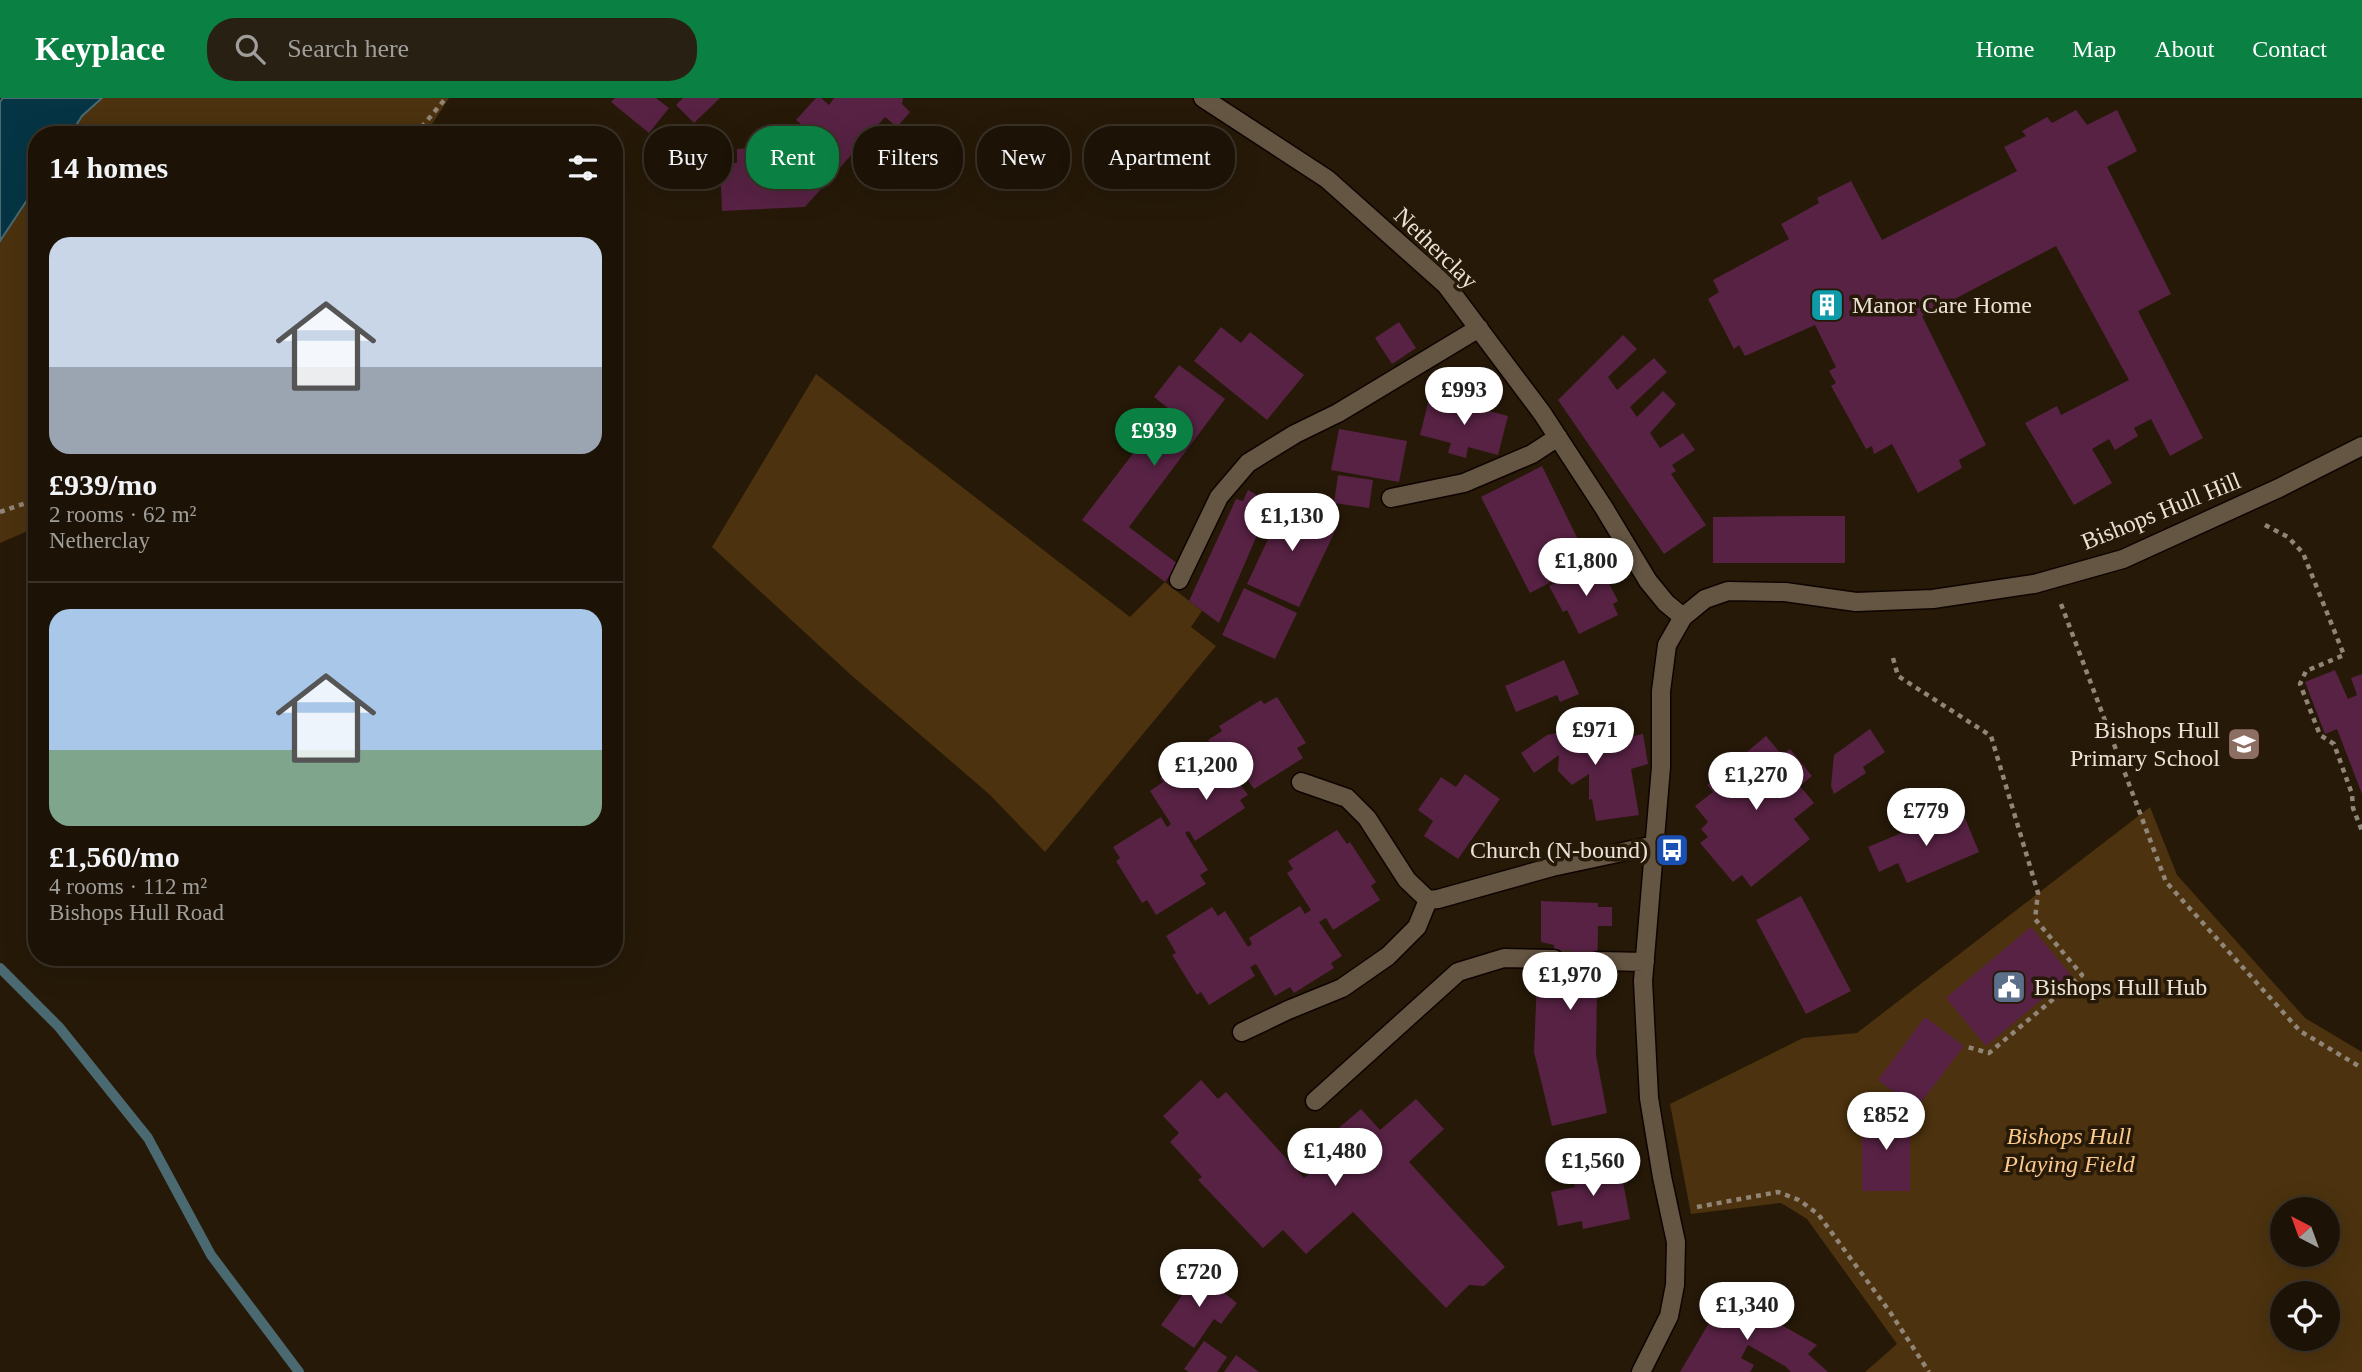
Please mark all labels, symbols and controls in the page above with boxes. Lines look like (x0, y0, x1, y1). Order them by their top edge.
search box (207, 18, 697, 81)
icon: search (231, 30, 269, 68)
text: Keyplace (35, 31, 165, 67)
text: Search here (287, 34, 409, 63)
text: Home (1976, 36, 2034, 62)
text: Map (2072, 36, 2116, 62)
text: About (2154, 36, 2214, 62)
text: Contact (2252, 36, 2327, 62)
chip: Buy (644, 126, 732, 189)
chip: Rent (746, 126, 839, 189)
chip: Filters (853, 126, 963, 189)
chip: New (977, 126, 1070, 189)
chip: Apartment (1084, 126, 1235, 189)
icon: filters (564, 149, 602, 187)
text: 14 homes (49, 151, 168, 184)
street label: Netherclay (1389, 202, 1483, 294)
icon: home (263, 283, 389, 409)
building icon: Manor Care Home (1808, 286, 1846, 324)
place label: Manor Care Home (1852, 292, 2032, 318)
pin: £993 (1423, 368, 1505, 427)
text: £993 (1441, 377, 1487, 402)
pin: £939 (1113, 408, 1195, 468)
text: £939 (1131, 418, 1177, 443)
street label: Bishops Hull Hill (2078, 467, 2245, 555)
text: £939/mo (49, 468, 157, 501)
pin: £1,130 (1235, 494, 1349, 553)
text: 2 rooms · 62 m² (49, 502, 196, 527)
text: £1,130 (1260, 503, 1324, 528)
text: Netherclay (49, 528, 150, 553)
pin: £1,800 (1529, 538, 1643, 598)
text: £1,800 (1554, 548, 1618, 573)
icon: home (263, 655, 389, 781)
pin: £971 (1554, 708, 1636, 767)
text: £971 (1572, 717, 1618, 742)
place label: Bishops Hull Primary School (2070, 717, 2220, 771)
school or university icon: Bishops Hull Primary School (2225, 725, 2263, 763)
pin: £1,200 (1149, 742, 1263, 802)
text: £1,200 (1174, 752, 1238, 777)
pin: £1,270 (1699, 752, 1813, 812)
text: £1,270 (1724, 762, 1788, 787)
pin: £779 (1885, 788, 1967, 848)
text: £779 (1903, 798, 1949, 823)
bus stop icon: Church (N-bound) (1653, 831, 1691, 869)
place label: Church (N-bound) (1470, 837, 1648, 863)
text: £1,560/mo (49, 840, 180, 873)
text: 4 rooms · 112 m² (49, 874, 207, 899)
text: Bishops Hull Road (49, 900, 224, 925)
pin: £1,970 (1513, 953, 1627, 1012)
text: £1,970 (1538, 962, 1602, 987)
public building icon: Bishops Hull Hub (1990, 968, 2028, 1006)
place label: Bishops Hull Hub (2034, 974, 2207, 1000)
pin: £852 (1845, 1093, 1927, 1152)
text: £852 (1863, 1102, 1909, 1127)
park label: Bishops Hull Playing Field (2002, 1123, 2136, 1177)
pin: £1,480 (1278, 1128, 1392, 1188)
text: £1,480 (1303, 1138, 1367, 1163)
pin: £1,560 (1536, 1138, 1650, 1198)
text: £1,560 (1561, 1148, 1625, 1173)
north arrow (2270, 1197, 2340, 1267)
map controls (2270, 1197, 2340, 1351)
pin: £720 (1158, 1250, 1240, 1309)
text: £720 (1176, 1259, 1222, 1284)
button: locate (2270, 1281, 2340, 1351)
pin: £1,340 (1690, 1282, 1804, 1342)
text: £1,340 (1715, 1292, 1779, 1317)

